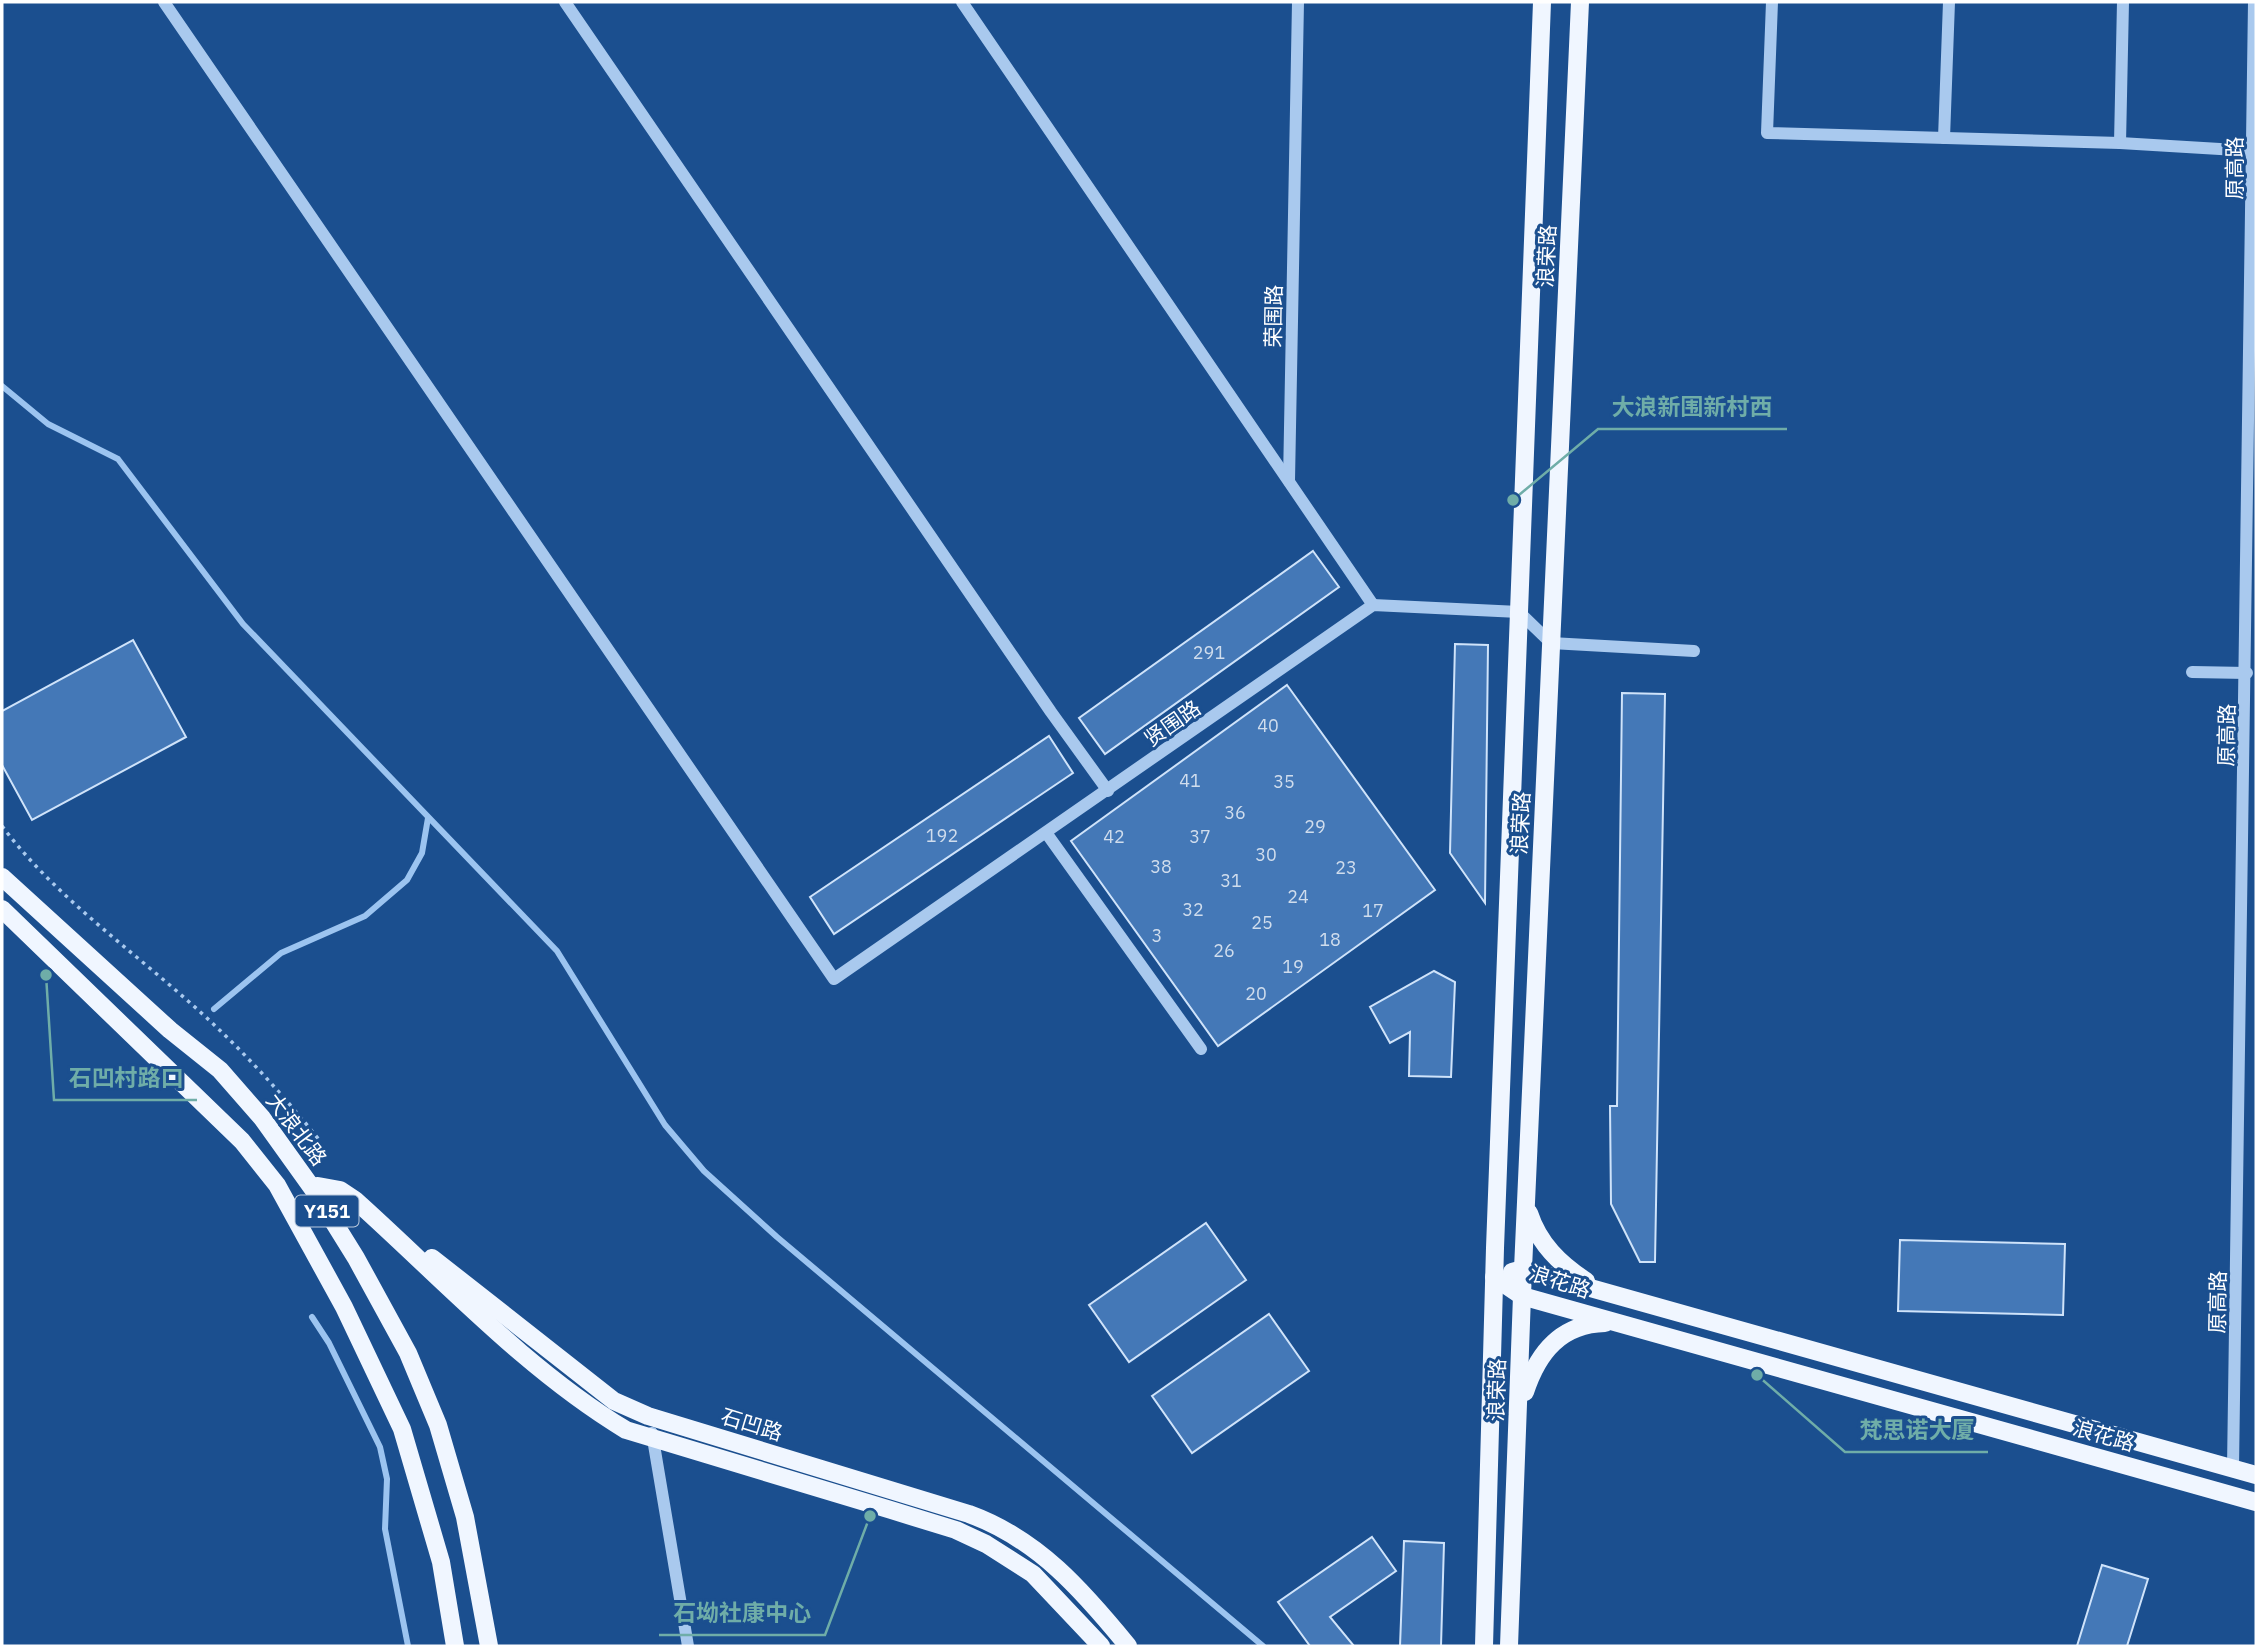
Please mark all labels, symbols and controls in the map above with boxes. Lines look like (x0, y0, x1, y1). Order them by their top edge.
street label: 原高路 (2220, 137, 2248, 200)
street label: 浪荣路 (1530, 224, 1562, 288)
street label: 荣围路 (1258, 284, 1288, 348)
callout: 大浪新围新村西 (1598, 385, 1787, 429)
text: 大浪新围新村西 (1612, 391, 1773, 421)
house number: 291 (1193, 641, 1225, 664)
street label: 贤围路 (1138, 693, 1206, 753)
street label: 原高路 (2211, 703, 2241, 767)
house number: 40 (1257, 714, 1279, 737)
house number: 41 (1179, 769, 1201, 792)
house number: 35 (1273, 770, 1295, 793)
street label: 浪荣路 (1504, 791, 1536, 855)
house number: 36 (1224, 801, 1246, 824)
house number: 29 (1304, 815, 1326, 838)
house number: 192 (926, 824, 958, 847)
house number: 42 (1103, 825, 1125, 848)
house number: 37 (1189, 825, 1211, 848)
house number: 30 (1255, 843, 1277, 866)
house number: 38 (1150, 855, 1172, 878)
house number: 23 (1335, 856, 1357, 879)
house number: 31 (1220, 869, 1242, 892)
house number: 24 (1287, 885, 1309, 908)
house number: 32 (1182, 898, 1204, 921)
house number: 17 (1362, 899, 1384, 922)
house number: 25 (1251, 911, 1273, 934)
house number: 3 (1152, 924, 1162, 947)
house number: 18 (1319, 928, 1341, 951)
house number: 26 (1213, 939, 1235, 962)
house number: 19 (1282, 955, 1304, 978)
house number: 20 (1245, 982, 1267, 1005)
callout: 石凹村路口 (54, 1056, 197, 1100)
text: 石凹村路口 (69, 1062, 184, 1092)
street label: 大浪北路 (261, 1087, 333, 1171)
road number: Y151 (296, 1196, 358, 1226)
street label: 浪花路 (1526, 1258, 1594, 1304)
street label: 原高路 (2202, 1270, 2232, 1334)
street label: 浪荣路 (1481, 1358, 1511, 1422)
street label: 石凹路 (718, 1401, 786, 1447)
callout: 梵思诺大厦 (1845, 1408, 1988, 1452)
street label: 浪花路 (2070, 1413, 2138, 1457)
text: 梵思诺大厦 (1860, 1414, 1975, 1444)
callout: 石坳社康中心 (659, 1591, 825, 1635)
text: 石坳社康中心 (673, 1597, 811, 1627)

